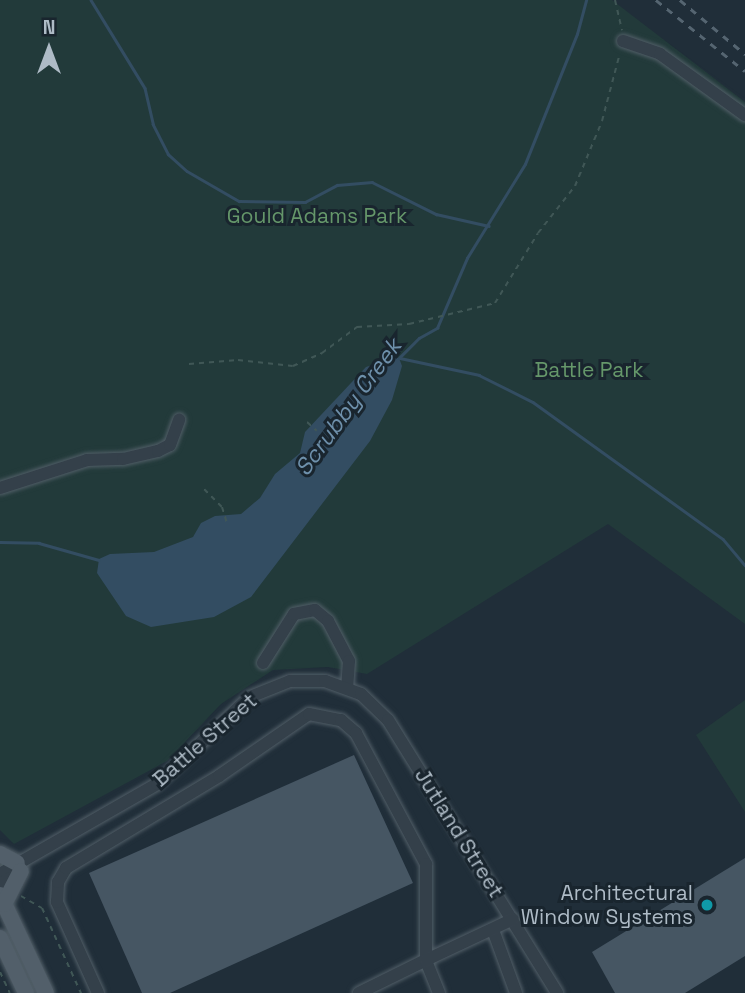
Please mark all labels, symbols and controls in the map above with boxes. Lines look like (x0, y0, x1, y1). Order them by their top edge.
north arrow (14, 14, 84, 84)
text: N (43, 15, 55, 40)
park label: Gould Adams Park (227, 203, 407, 229)
water label: Scrubby Creek (289, 333, 407, 481)
park label: Battle Park (534, 357, 644, 383)
street label: Battle Street (148, 688, 262, 792)
street label: Jutland Street (409, 764, 509, 902)
place label: Architectural Window Systems (521, 880, 693, 930)
marker: Architectural Window Systems (699, 897, 715, 913)

